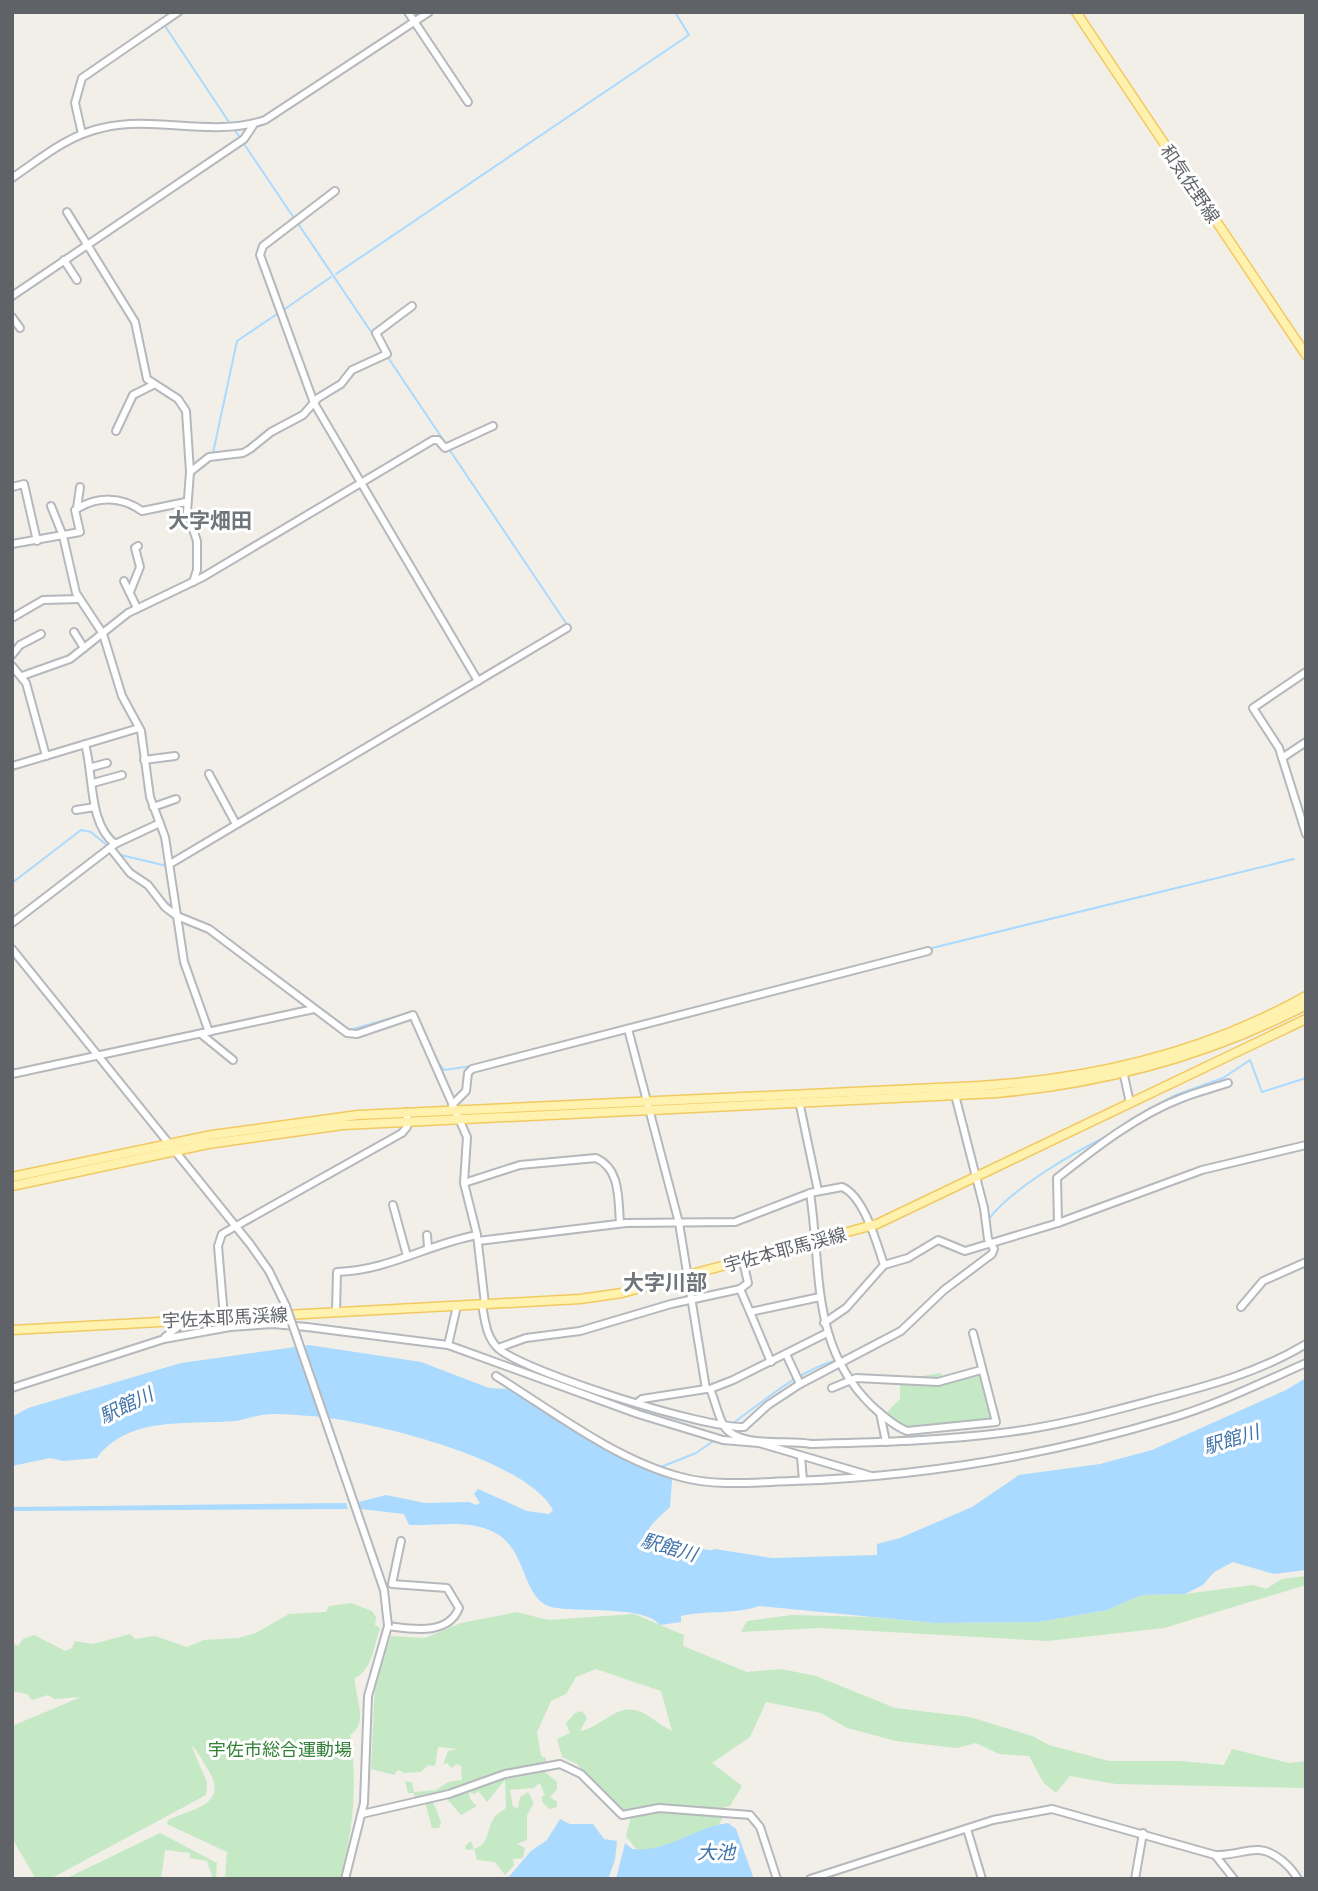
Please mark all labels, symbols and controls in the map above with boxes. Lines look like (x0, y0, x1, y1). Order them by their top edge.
street label: 和気佐野線 (1157, 141, 1224, 226)
district label: 大字畑田 (168, 508, 252, 532)
street label: 宇佐本耶馬渓線 (721, 1223, 848, 1275)
district label: 大字川部 (623, 1270, 707, 1294)
street label: 宇佐本耶馬渓線 (162, 1304, 288, 1330)
water label: 駅館川 (96, 1382, 158, 1427)
water label: 駅館川 (1201, 1420, 1263, 1458)
water label: 駅館川 (639, 1529, 701, 1566)
park label: 宇佐市総合運動場 (208, 1739, 352, 1759)
water label: 大池 (697, 1841, 737, 1863)

